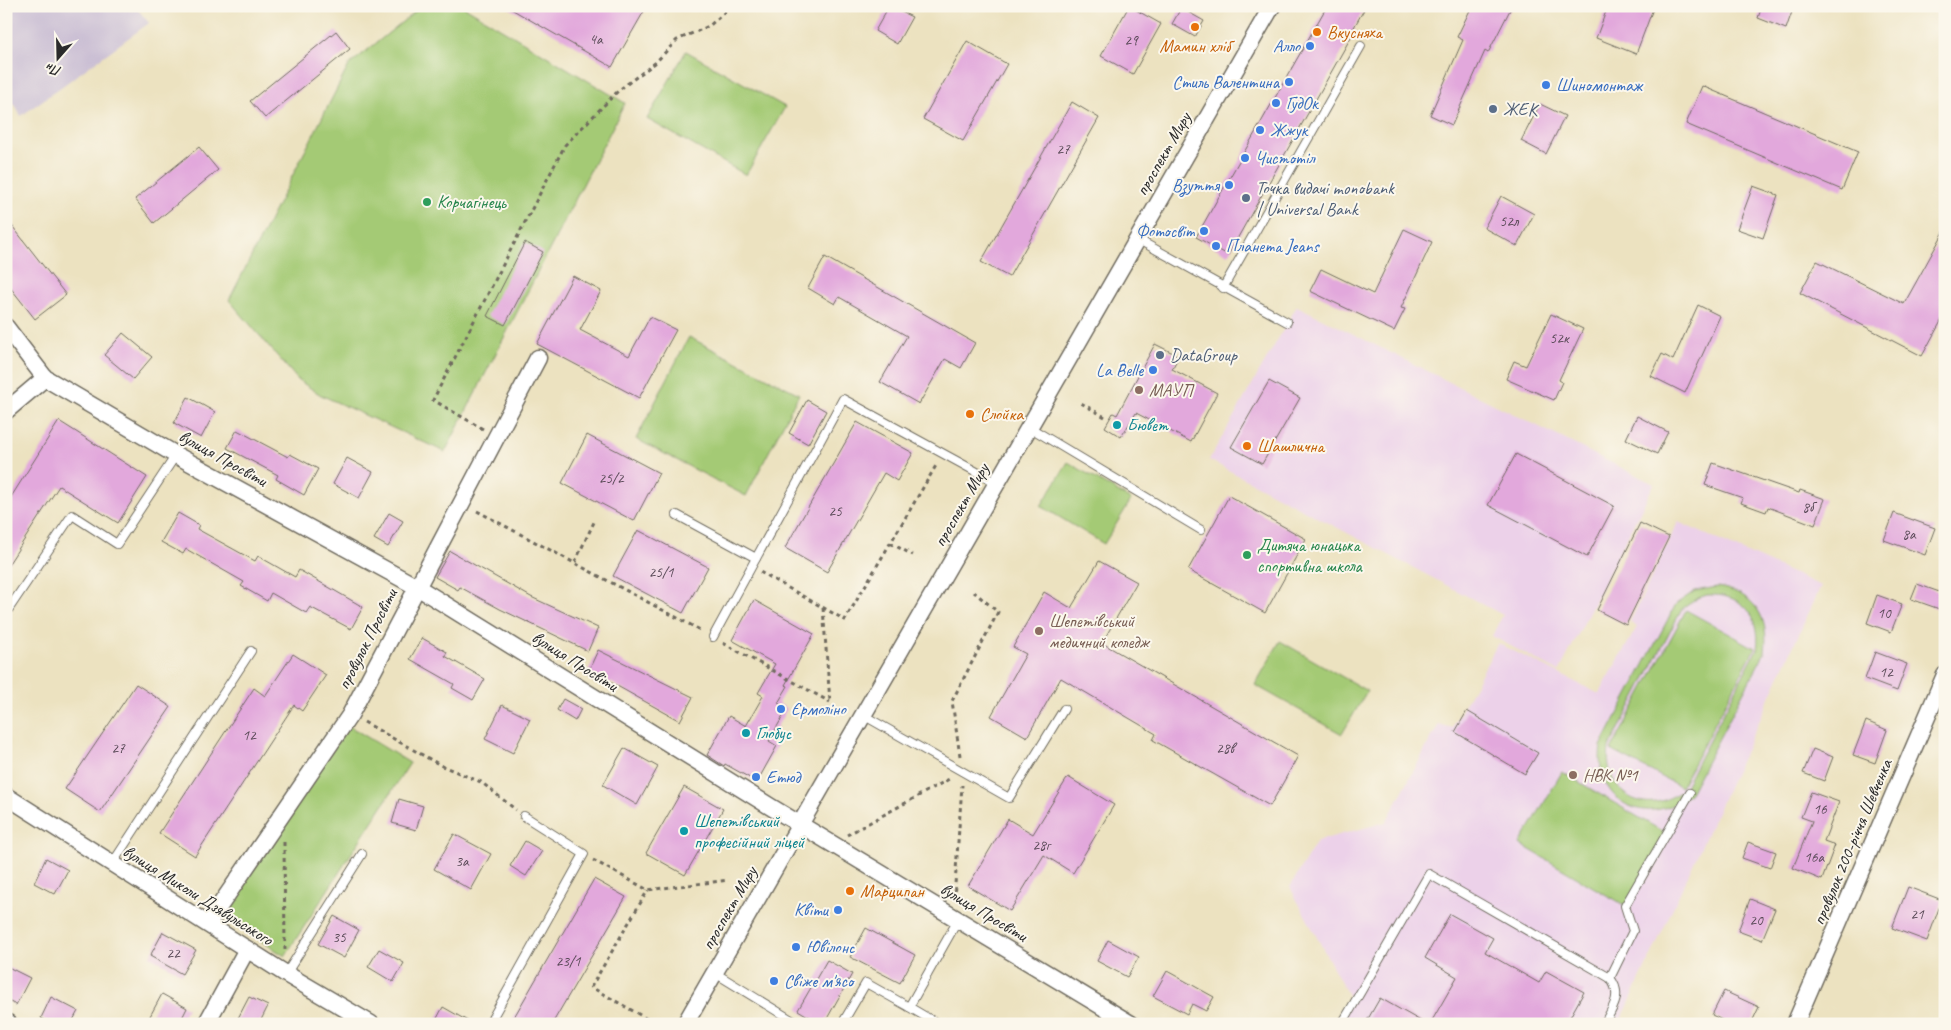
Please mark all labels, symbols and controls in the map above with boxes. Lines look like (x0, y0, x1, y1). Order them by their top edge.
marker: Мамин хліб (1189, 21, 1201, 33)
place label: Вкусняха (1327, 21, 1384, 43)
marker: Вкусняха (1311, 26, 1323, 38)
house number: 4а (589, 30, 604, 49)
house number: 29 (1124, 31, 1139, 50)
north arrow (32, 32, 82, 82)
place label: Мамин хліб (1159, 35, 1235, 57)
place label: Алло (1273, 35, 1302, 57)
marker: Алло (1304, 40, 1316, 52)
text: Пн (43, 59, 64, 80)
place label: Стиль Валентина (1172, 71, 1281, 93)
place label: Шиномонтаж (1556, 74, 1644, 96)
marker: Стиль Валентина (1283, 76, 1295, 88)
marker: Шиномонтаж (1540, 79, 1552, 91)
place label: ГудОк (1286, 92, 1319, 114)
marker: ГудОк (1270, 97, 1282, 109)
place label: ЖЕК (1503, 98, 1540, 120)
marker: ЖЕК (1487, 103, 1499, 115)
street label: проспект Миру (1130, 107, 1197, 199)
place label: Жжук (1270, 119, 1309, 141)
marker: Жжук (1254, 124, 1266, 136)
house number: 27 (1056, 140, 1071, 159)
place label: Чистотіл (1255, 147, 1316, 169)
marker: Чистотіл (1239, 152, 1251, 164)
place label: Взуття (1172, 174, 1220, 197)
place label: Точка видачі monobank | Universal Bank (1256, 177, 1395, 220)
marker: Взуття (1223, 179, 1235, 191)
place label: Корчагінець (437, 191, 507, 213)
marker: Точка видачі monobank | Universal Bank (1240, 192, 1252, 204)
marker: Корчагінець (421, 196, 433, 208)
house number: 52л (1500, 212, 1520, 231)
place label: Фотосвіт (1136, 220, 1196, 242)
marker: Фотосвіт (1198, 225, 1210, 237)
place label: Планета Jeans (1226, 235, 1320, 257)
marker: Планета Jeans (1210, 240, 1222, 252)
house number: 52к (1549, 329, 1570, 348)
place label: DataGroup (1170, 344, 1238, 366)
marker: DataGroup (1154, 349, 1166, 361)
place label: La Belle (1096, 359, 1144, 381)
marker: La Belle (1147, 364, 1159, 376)
place label: МАУП (1149, 379, 1195, 401)
marker: МАУП (1133, 384, 1145, 396)
place label: Слойка (980, 403, 1024, 425)
marker: Слойка (964, 408, 976, 420)
place label: Бювет (1127, 414, 1169, 436)
marker: Бювет (1111, 419, 1123, 431)
street label: вулиця Просвіти (175, 425, 272, 492)
place label: Шашлична (1257, 435, 1326, 457)
marker: Шашлична (1241, 440, 1253, 452)
street label: проспект Миру (928, 458, 995, 550)
house number: 25/2 (598, 469, 625, 488)
house number: 8б (1802, 498, 1818, 517)
house number: 25 (828, 502, 843, 521)
house number: 8а (1902, 525, 1917, 544)
place label: Дитяча юнацька спортивна школа (1257, 534, 1364, 577)
marker: Дитяча юнацька спортивна школа (1241, 549, 1253, 561)
house number: 25/1 (648, 563, 675, 582)
street label: провулок Просвіти (332, 584, 402, 693)
house number: 10 (1877, 604, 1892, 623)
place label: Шепетівський медичний коледж (1049, 610, 1151, 653)
marker: Шепетівський медичний коледж (1033, 625, 1045, 637)
street label: вулиця Просвіти (528, 626, 623, 697)
house number: 12 (1879, 663, 1894, 682)
place label: Єрмоліно (791, 698, 848, 720)
marker: Єрмоліно (775, 703, 787, 715)
place label: Глобус (756, 722, 792, 744)
house number: 12 (242, 726, 257, 745)
marker: Глобус (740, 727, 752, 739)
house number: 27 (111, 739, 126, 758)
house number: 28в (1216, 739, 1237, 758)
street label: провулок 200-річчя Шевченка (1807, 755, 1897, 928)
place label: НВК №1 (1583, 764, 1639, 786)
place label: Етюд (766, 766, 803, 788)
marker: НВК №1 (1567, 769, 1579, 781)
marker: Етюд (750, 771, 762, 783)
house number: 16 (1813, 800, 1828, 819)
place label: Шепетівський професійний ліцей (694, 810, 806, 853)
marker: Шепетівський професійний ліцей (678, 825, 690, 837)
house number: 28г (1032, 836, 1052, 855)
street label: вулиця Миколи Дзявульського (119, 840, 279, 951)
house number: 16а (1804, 848, 1825, 867)
house number: 3а (455, 852, 470, 871)
street label: проспект Миру (696, 861, 763, 953)
street label: вулиця Просвіти (937, 877, 1033, 947)
place label: Марципан (860, 880, 926, 902)
marker: Марципан (844, 885, 856, 897)
place label: Квіти (794, 899, 829, 921)
marker: Квіти (832, 904, 844, 916)
house number: 21 (1910, 905, 1925, 924)
house number: 20 (1749, 911, 1764, 930)
house number: 35 (332, 928, 347, 947)
place label: Ювілонс (806, 936, 856, 958)
marker: Ювілонс (790, 941, 802, 953)
house number: 22 (166, 944, 181, 963)
house number: 23/1 (555, 952, 582, 971)
place label: Свіже м'ясо (784, 970, 855, 992)
marker: Свіже м'ясо (768, 975, 780, 987)

